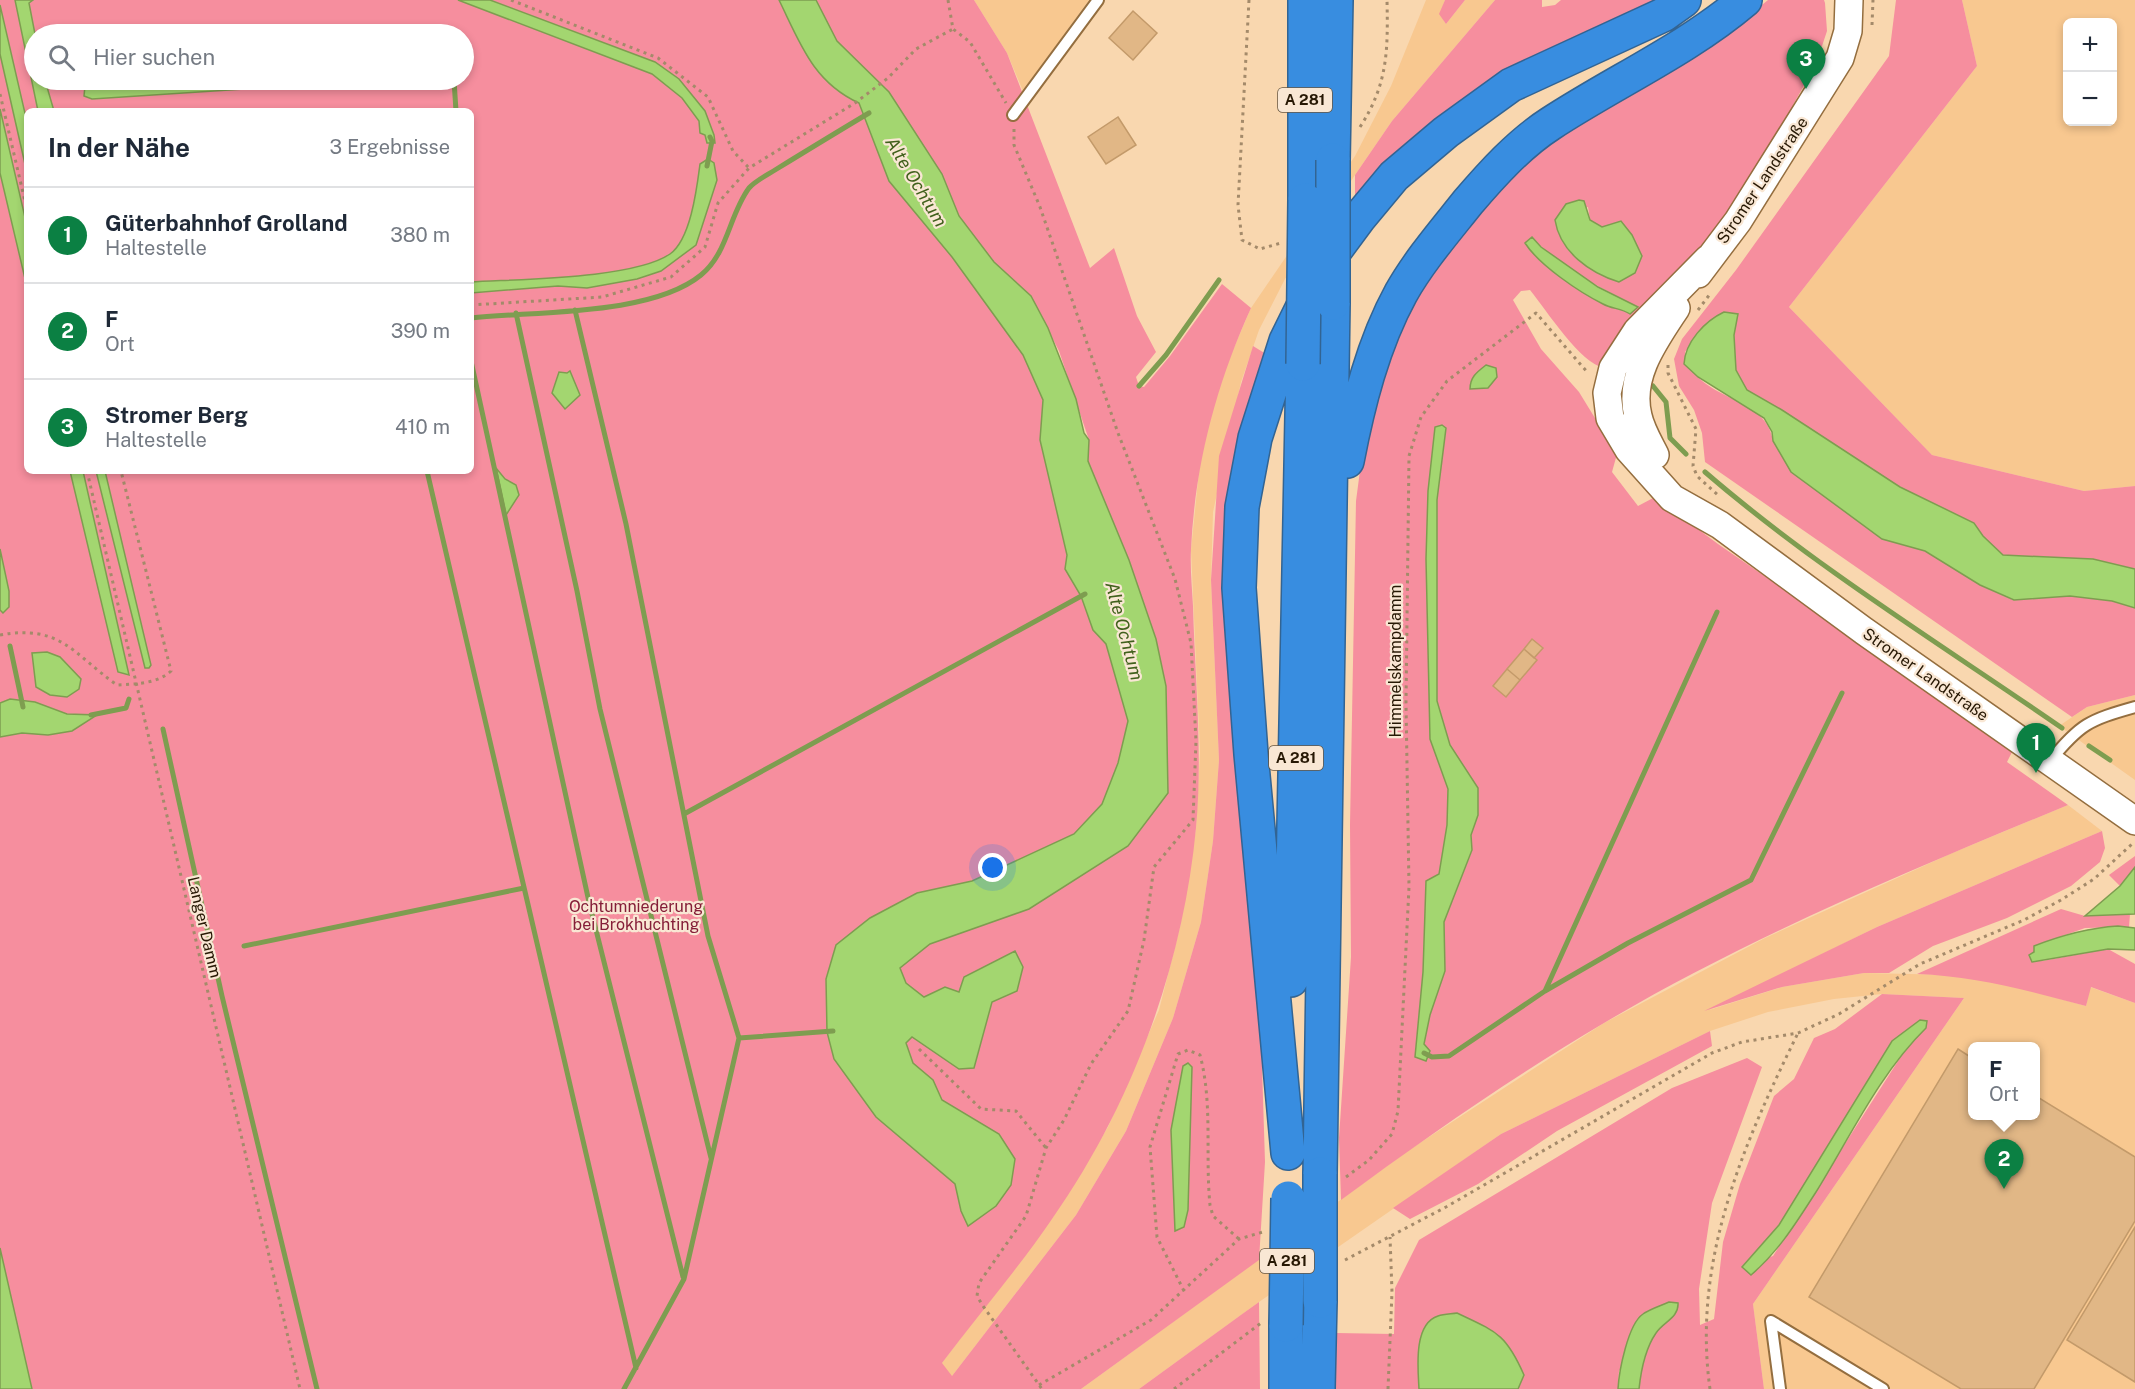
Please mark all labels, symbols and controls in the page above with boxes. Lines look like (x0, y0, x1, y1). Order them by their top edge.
map controls (2063, 18, 2117, 126)
button: + (2063, 18, 2117, 72)
search box (24, 24, 474, 90)
pin: 3 (1786, 40, 1826, 89)
icon: search (45, 41, 78, 74)
text: Hier suchen (93, 44, 215, 70)
button: − (2063, 72, 2117, 126)
road number: A 281 (1278, 88, 1332, 112)
street label: Stromer Landstraße (1713, 113, 1812, 247)
text: In der Nähe (48, 132, 190, 163)
water label: Alte Ochtum (881, 133, 951, 231)
text: 3 Ergebnisse (329, 135, 450, 159)
text: Güterbahnhof Grolland (105, 210, 348, 236)
text: 1 (63, 223, 72, 247)
text: 380 m (390, 223, 450, 247)
text: Haltestelle (105, 236, 207, 260)
text: F (105, 306, 119, 332)
text: 2 (61, 319, 74, 343)
text: 390 m (391, 319, 450, 343)
text: Ort (105, 332, 135, 356)
text: Stromer Berg (105, 402, 248, 428)
text: 3 (61, 415, 74, 439)
text: 410 m (395, 415, 450, 439)
text: Haltestelle (105, 428, 207, 452)
water label: Alte Ochtum (1101, 579, 1148, 682)
street label: Himmelskampdamm (1386, 585, 1405, 737)
street label: Stromer Landstraße (1859, 624, 1992, 725)
pin: 1 (2016, 724, 2056, 773)
road number: A 281 (1269, 746, 1323, 770)
your location (978, 853, 1007, 882)
street label: Langer Damm (184, 875, 225, 980)
park label: Ochtumniederung bei Brokhuchting (569, 897, 703, 934)
popup (1968, 1042, 2040, 1120)
text: F (1989, 1056, 2003, 1082)
text: Ort (1989, 1082, 2019, 1106)
pin: 2 (1984, 1140, 2024, 1189)
road number: A 281 (1260, 1249, 1314, 1273)

